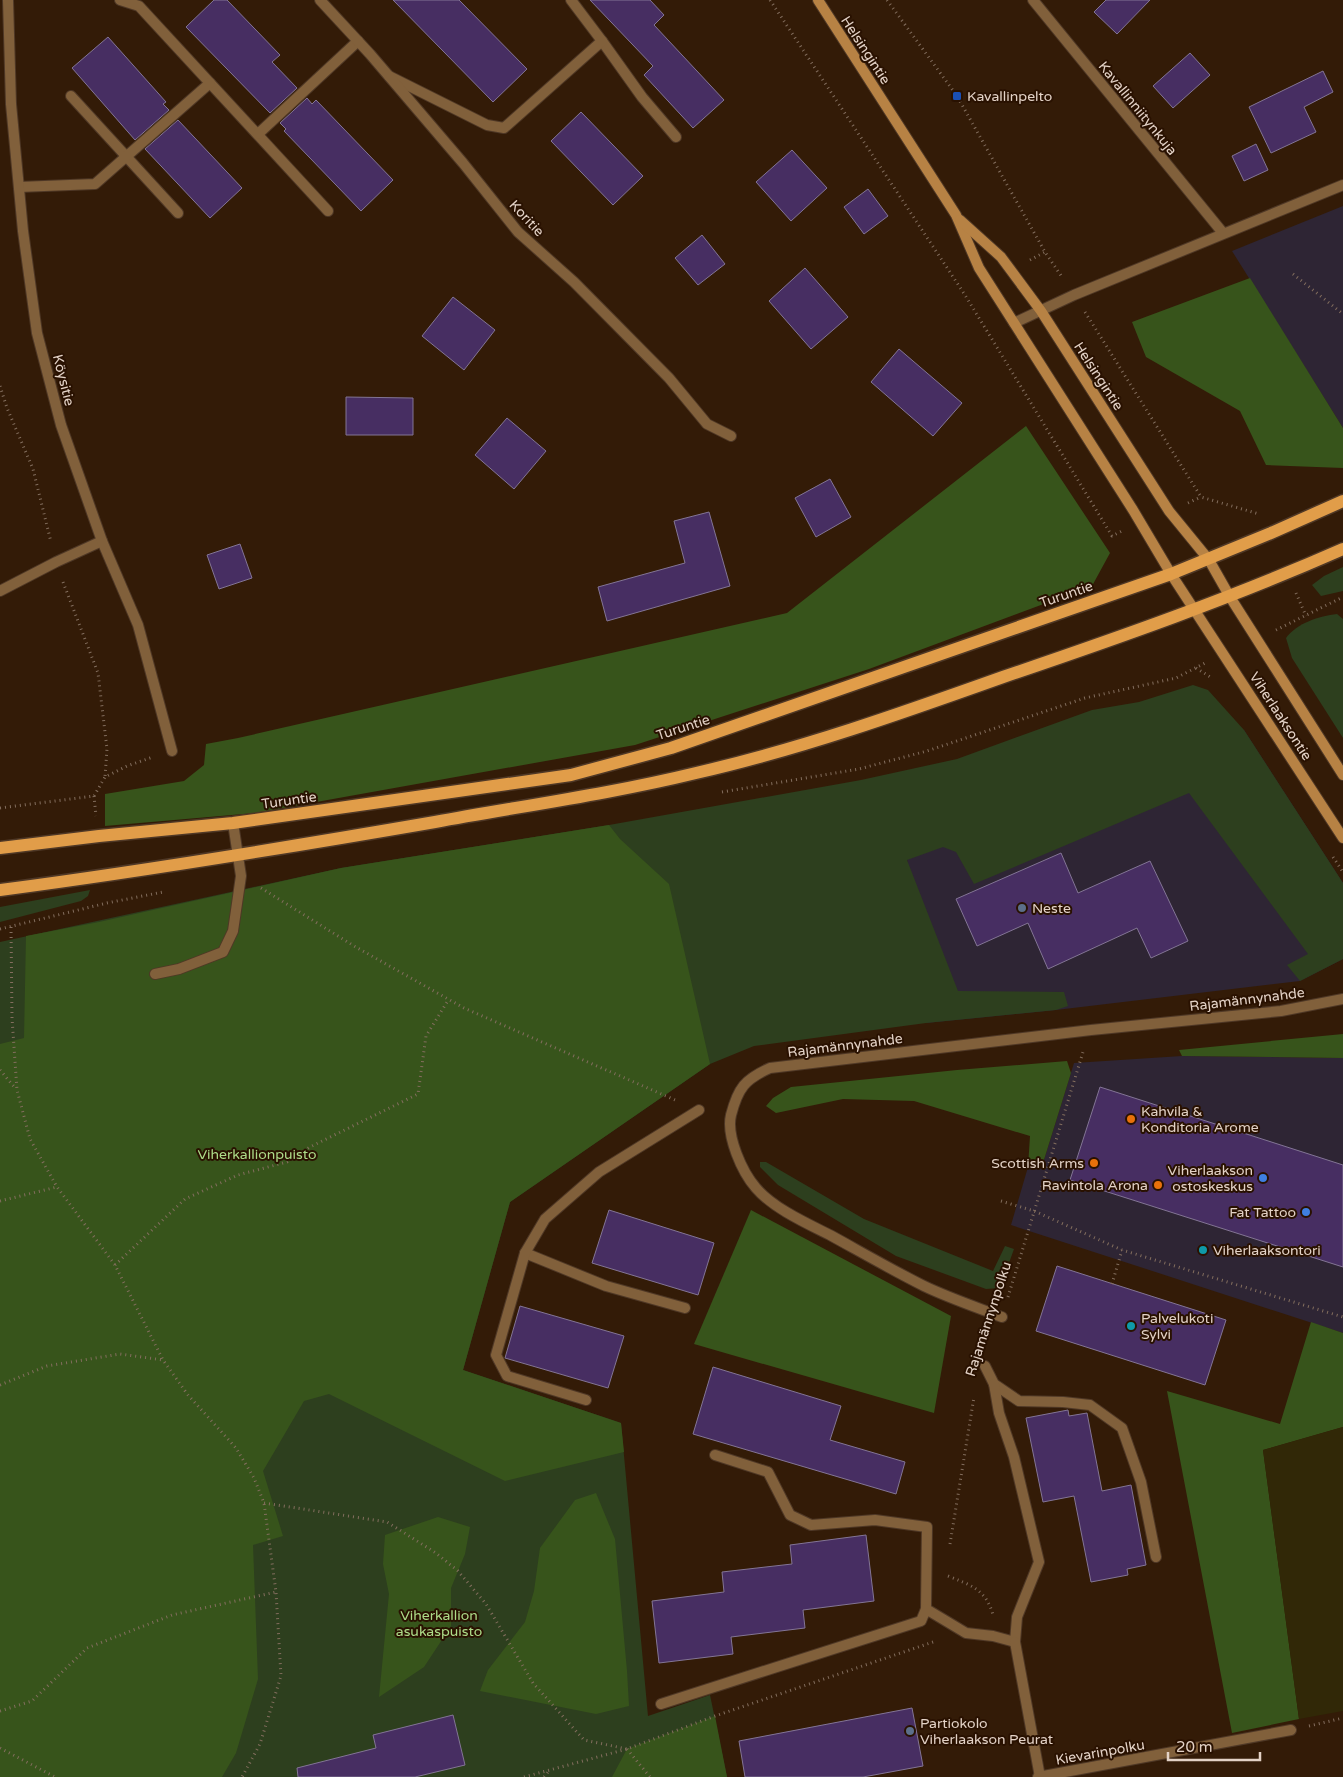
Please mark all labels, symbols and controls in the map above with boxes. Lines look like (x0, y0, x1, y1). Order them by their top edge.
street label: Helsingintie (837, 13, 894, 88)
street label: Kavallinniitynkuja (1095, 58, 1181, 159)
place label: Kavallinpelto (967, 88, 1052, 105)
marker: Kavallinpelto (951, 90, 963, 102)
street label: Koritie (506, 197, 548, 240)
street label: Helsingintie (1070, 339, 1127, 414)
street label: Köysitie (49, 353, 78, 408)
street label: Turuntie (1037, 577, 1095, 611)
street label: Viherlaaksontie (1246, 669, 1316, 764)
street label: Turuntie (654, 711, 712, 744)
street label: Turuntie (261, 788, 318, 813)
place label: Neste (1032, 900, 1071, 917)
marker: Neste (1016, 902, 1028, 914)
street label: Rajamännynahde (1188, 984, 1306, 1015)
street label: Rajamännynahde (786, 1030, 904, 1061)
place label: Kahvila & Konditoria Arome (1141, 1103, 1259, 1136)
marker: Kahvila & Konditoria Arome (1125, 1113, 1137, 1125)
park label: Viherkallionpuisto (198, 1146, 317, 1163)
place label: Scottish Arms (991, 1155, 1084, 1172)
marker: Scottish Arms (1088, 1157, 1100, 1169)
place label: Viherlaakson ostoskeskus (1168, 1162, 1253, 1195)
marker: Viherlaakson ostoskeskus (1257, 1172, 1269, 1184)
place label: Ravintola Arona (1042, 1177, 1148, 1194)
marker: Ravintola Arona (1152, 1179, 1164, 1191)
place label: Fat Tattoo (1229, 1204, 1296, 1221)
marker: Fat Tattoo (1300, 1206, 1312, 1218)
place label: Viherlaaksontori (1213, 1242, 1321, 1259)
marker: Viherlaaksontori (1197, 1244, 1209, 1256)
street label: Rajamännynpolku (962, 1259, 1015, 1379)
place label: Palvelukoti Sylvi (1141, 1310, 1213, 1343)
marker: Palvelukoti Sylvi (1125, 1320, 1137, 1332)
park label: Viherkallion asukaspuisto (396, 1607, 482, 1640)
place label: Partiokolo Viherlaakson Peurat (920, 1715, 1054, 1748)
marker: Partiokolo Viherlaakson Peurat (904, 1725, 916, 1737)
scale bar (1168, 1730, 1260, 1762)
street label: Kievarinpolku (1054, 1736, 1146, 1769)
text: 20 m (1176, 1738, 1213, 1756)

